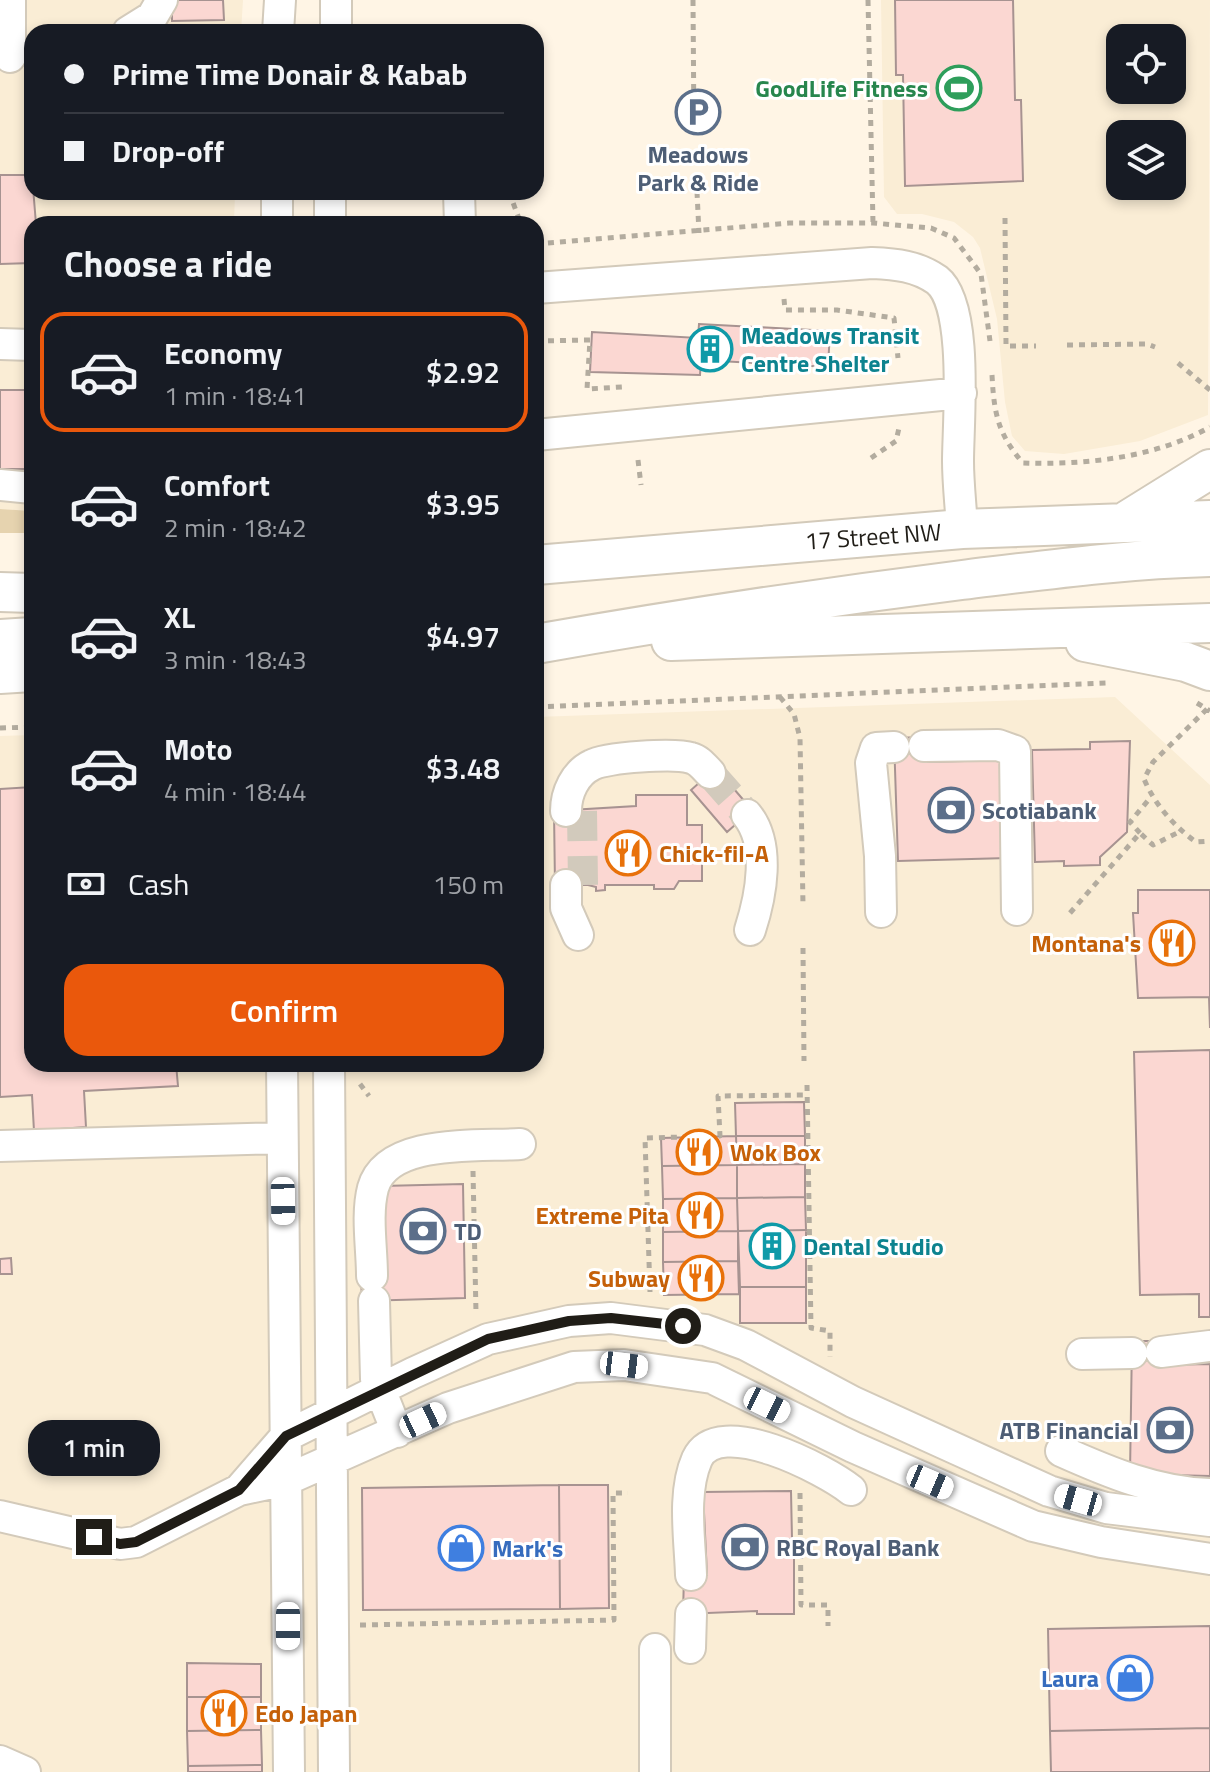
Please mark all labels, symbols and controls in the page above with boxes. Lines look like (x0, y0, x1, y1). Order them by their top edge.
map controls (1106, 24, 1186, 200)
button: locate (1106, 24, 1186, 104)
text: Prime Time Donair & Kabab (112, 51, 467, 97)
sports icon: GoodLife Fitness (935, 64, 983, 112)
place label: GoodLife Fitness (755, 70, 928, 106)
parking icon: Meadows Park & Ride (674, 88, 722, 136)
button: layers (1106, 120, 1186, 200)
text: Drop-off (112, 128, 224, 174)
place label: Meadows Park & Ride (637, 136, 759, 200)
text: Choose a ride (64, 236, 272, 291)
place label: Meadows Transit Centre Shelter (741, 317, 919, 381)
building icon: Meadows Transit Centre Shelter (686, 325, 734, 373)
text: Economy (164, 330, 282, 376)
icon: car (68, 336, 140, 408)
text: $2.92 (426, 349, 500, 395)
text: 1 min · 18:41 (164, 376, 307, 415)
text: Comfort (164, 462, 270, 508)
icon: car (68, 468, 140, 540)
text: $3.95 (426, 481, 500, 527)
text: 2 min · 18:42 (164, 508, 307, 547)
street label: 17 Street NW (804, 513, 942, 559)
text: XL (164, 594, 195, 640)
icon: car (68, 600, 140, 672)
text: $4.97 (426, 613, 500, 659)
text: 3 min · 18:43 (164, 640, 307, 679)
text: Moto (164, 726, 232, 772)
icon: car (68, 732, 140, 804)
text: $3.48 (426, 745, 500, 791)
text: 4 min · 18:44 (164, 772, 307, 811)
bank icon: Scotiabank (927, 786, 975, 834)
place label: Scotiabank (982, 792, 1097, 828)
restaurant icon: Chick-fil-A (604, 829, 652, 877)
place label: Chick-fil-A (659, 835, 770, 871)
text: Cash (128, 861, 189, 907)
icon: cash (64, 862, 108, 906)
text: 150 m (433, 865, 504, 904)
restaurant icon: Montana's (1148, 919, 1196, 967)
place label: Montana's (1031, 925, 1141, 961)
button: Confirm (64, 964, 504, 1056)
restaurant icon: Wok Box (675, 1128, 723, 1176)
place label: Wok Box (730, 1134, 821, 1170)
car (271, 1177, 295, 1225)
restaurant icon: Extreme Pita (676, 1191, 724, 1239)
place label: Extreme Pita (535, 1197, 669, 1233)
bank icon: TD (399, 1207, 447, 1255)
place label: TD (454, 1213, 482, 1249)
building icon: Dental Studio (748, 1222, 796, 1270)
place label: Dental Studio (803, 1228, 944, 1264)
restaurant icon: Subway (677, 1254, 725, 1302)
place label: Subway (588, 1260, 670, 1296)
route start (665, 1308, 701, 1344)
car (599, 1350, 649, 1380)
car (740, 1384, 794, 1426)
car (396, 1399, 450, 1441)
bank icon: ATB Financial (1146, 1406, 1194, 1454)
place label: ATB Financial (1000, 1412, 1139, 1448)
callout: 1 min (28, 1421, 160, 1477)
text: 1 min (63, 1428, 125, 1467)
car (903, 1462, 957, 1502)
car (1052, 1482, 1104, 1518)
route end (76, 1519, 112, 1555)
bank icon: RBC Royal Bank (721, 1523, 769, 1571)
shop icon: Mark's (437, 1524, 485, 1572)
place label: RBC Royal Bank (776, 1529, 940, 1565)
place label: Mark's (492, 1530, 563, 1566)
car (276, 1602, 300, 1650)
shop icon: Laura (1106, 1654, 1154, 1702)
place label: Laura (1041, 1660, 1099, 1696)
restaurant icon: Edo Japan (200, 1689, 248, 1737)
place label: Edo Japan (255, 1695, 358, 1731)

